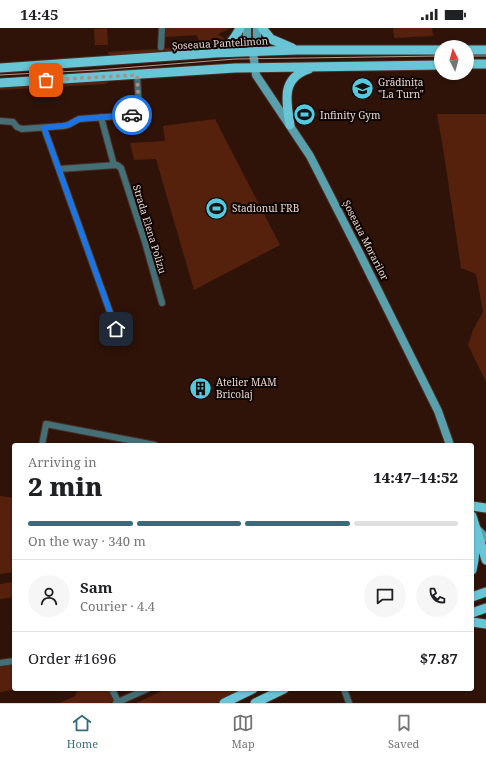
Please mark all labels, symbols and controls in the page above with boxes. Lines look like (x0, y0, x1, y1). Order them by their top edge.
text: 14:45 (20, 4, 58, 24)
street label: Șoseaua Pantelimon (172, 33, 269, 53)
north arrow (434, 40, 474, 80)
map controls (434, 40, 474, 80)
pin (29, 63, 63, 97)
icon: bag (35, 69, 57, 91)
school or university icon: Grădinița "La Turn" (349, 75, 375, 101)
place label: Grădinița "La Turn" (378, 75, 424, 101)
courier (112, 95, 152, 135)
sports icon: Infinity Gym (292, 102, 318, 128)
icon: car (121, 104, 143, 126)
place label: Infinity Gym (320, 108, 381, 122)
street label: Strada Elena Polizu (130, 183, 170, 276)
sports icon: Stadionul FRB (203, 195, 229, 221)
street label: Șoseaua Morarilor (340, 198, 392, 283)
place label: Stadionul FRB (232, 201, 299, 215)
pin (99, 312, 133, 346)
icon: home (105, 318, 127, 340)
building icon: Atelier MAM Bricolaj (188, 375, 214, 401)
place label: Atelier MAM Bricolaj (216, 375, 277, 401)
text: Arriving in (28, 453, 97, 471)
text: 14:47–14:52 (373, 467, 458, 487)
text: 2 min (28, 468, 103, 504)
text: On the way · 340 m (28, 532, 146, 550)
button: person (28, 575, 70, 617)
button: chat (364, 575, 406, 617)
button: phone (416, 575, 458, 617)
text: Sam (80, 577, 112, 597)
text: Courier · 4.4 (80, 597, 155, 615)
text: Order #1696 (28, 648, 116, 668)
text: $7.87 (420, 648, 458, 668)
tab: Home (67, 712, 98, 751)
tab: Map (231, 712, 255, 751)
tab: Saved (388, 712, 419, 751)

